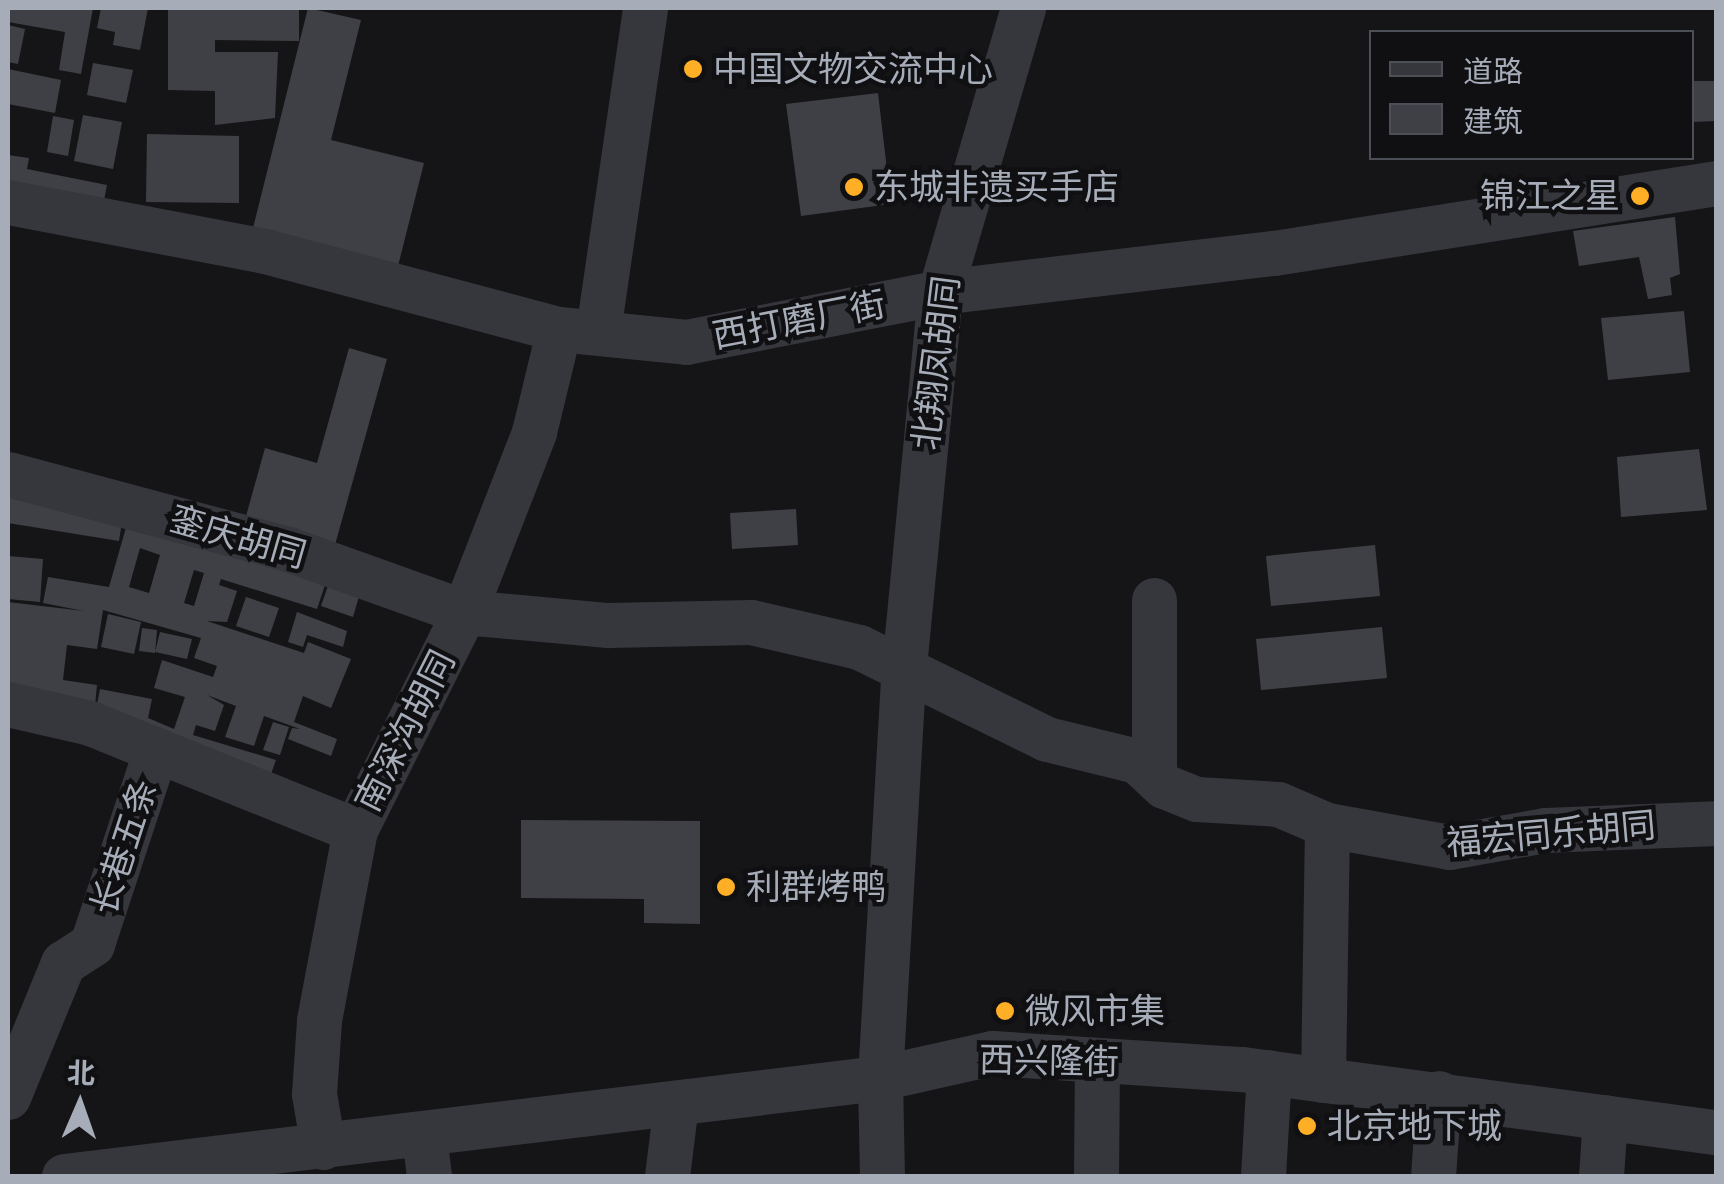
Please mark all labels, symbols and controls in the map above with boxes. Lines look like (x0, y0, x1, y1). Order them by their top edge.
legend (1369, 30, 1694, 160)
place label: 中国文物交流中心 (713, 48, 993, 90)
text: 道路 (1463, 54, 1523, 89)
marker: 中国文物交流中心 (682, 58, 704, 80)
text: 建筑 (1463, 104, 1523, 139)
place label: 东城非遗买手店 (874, 166, 1119, 208)
place label: 锦江之星 (1480, 175, 1620, 217)
marker: 东城非遗买手店 (843, 176, 865, 198)
marker: 锦江之星 (1629, 185, 1651, 207)
street label: 北翔凤胡同 (904, 274, 968, 452)
street label: 西打磨厂街 (709, 283, 889, 357)
street label: 銮庆胡同 (165, 498, 311, 576)
street label: 南深沟胡同 (347, 644, 463, 818)
street label: 长巷五条 (82, 774, 166, 920)
street label: 福宏同乐胡同 (1445, 804, 1657, 864)
place label: 利群烤鸭 (746, 866, 886, 908)
marker: 利群烤鸭 (715, 876, 737, 898)
place label: 微风市集 (1025, 990, 1165, 1032)
marker: 微风市集 (994, 1000, 1016, 1022)
street label: 西兴隆街 (979, 1039, 1119, 1083)
north arrow (30, 1054, 130, 1154)
text: 北 (66, 1057, 96, 1090)
place label: 北京地下城 (1327, 1105, 1502, 1147)
marker: 北京地下城 (1296, 1115, 1318, 1137)

